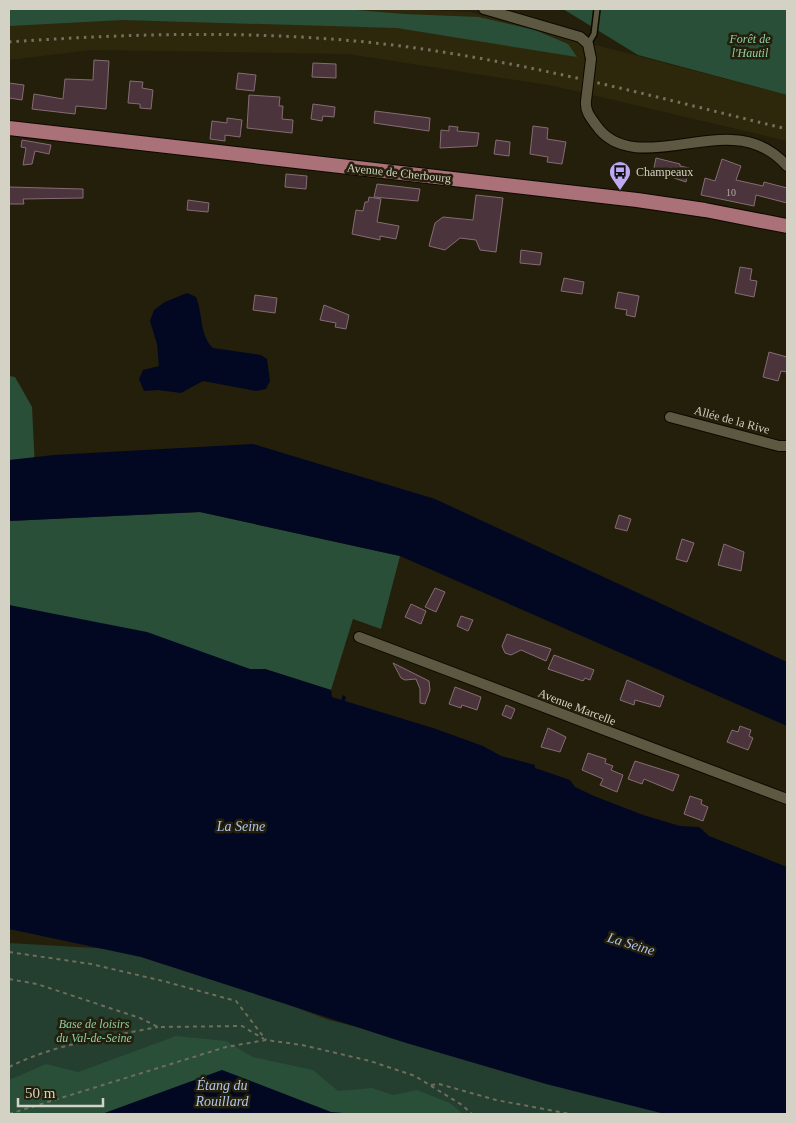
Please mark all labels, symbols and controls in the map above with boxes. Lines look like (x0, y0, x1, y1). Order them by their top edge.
park label: Forêt de l'Hautil (729, 32, 771, 60)
bus stop icon: Champeaux (608, 160, 632, 191)
street label: Avenue de Cherbourg (346, 161, 452, 185)
place label: Champeaux (636, 165, 693, 179)
house number: 10 (726, 187, 736, 198)
street label: Allée de la Rive (693, 403, 771, 437)
street label: Avenue Marcelle (536, 686, 618, 728)
water label: La Seine (216, 819, 265, 834)
water label: La Seine (605, 929, 656, 958)
park label: Base de loisirs du Val-de-Seine (56, 1017, 132, 1045)
scale bar (18, 1076, 102, 1108)
water label: Étang du Rouillard (194, 1077, 250, 1109)
text: 50 m (25, 1085, 56, 1101)

